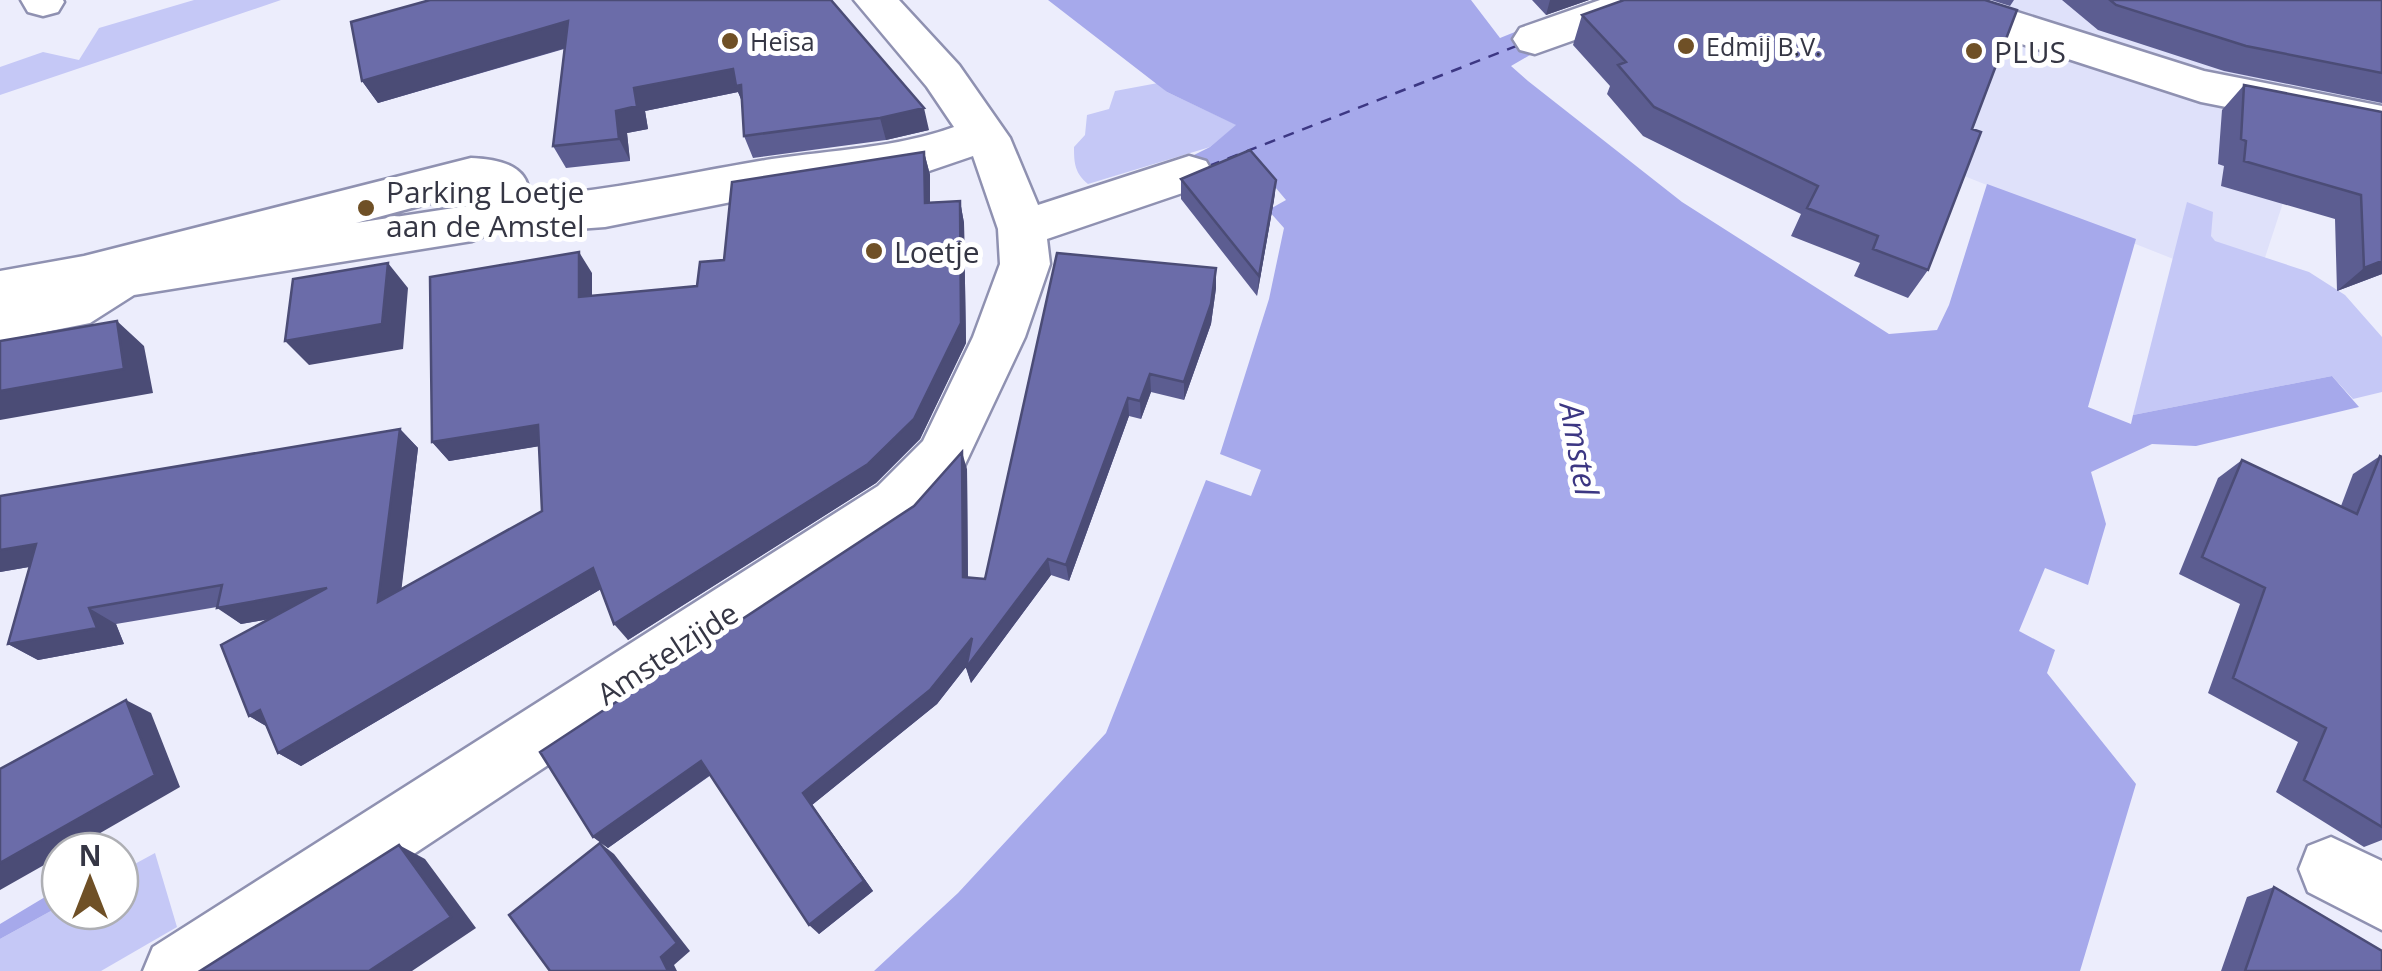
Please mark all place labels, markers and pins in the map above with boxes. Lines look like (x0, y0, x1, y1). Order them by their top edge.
place label: Heisa (750, 24, 815, 58)
place label: Edmij B.V. (1706, 29, 1822, 63)
marker: Heisa (719, 30, 741, 52)
place label: PLUS (1994, 31, 2066, 72)
marker: Edmij B.V. (1675, 35, 1697, 57)
marker: PLUS (1963, 40, 1985, 62)
place label: Parking Loetje aan de Amstel (386, 171, 585, 246)
marker: Parking Loetje aan de Amstel (355, 197, 377, 219)
place label: Loetje (894, 231, 980, 272)
marker: Loetje (863, 240, 885, 262)

